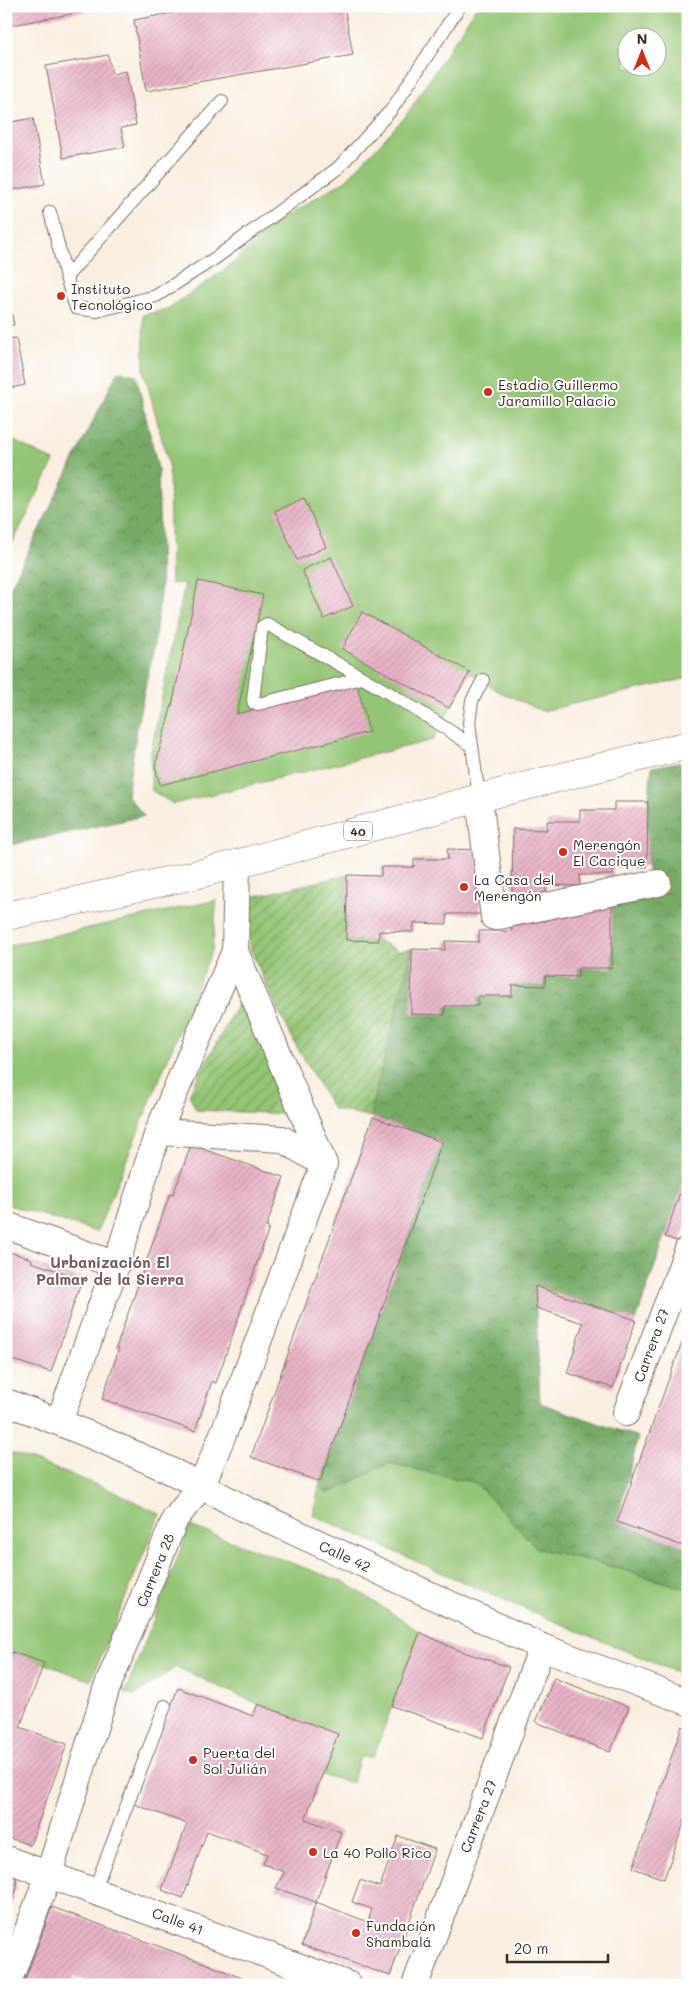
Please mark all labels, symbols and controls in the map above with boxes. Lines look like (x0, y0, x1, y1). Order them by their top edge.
north arrow (616, 28, 666, 78)
text: N (637, 29, 647, 48)
place label: Instituto Tecnológico (71, 279, 153, 314)
marker: Instituto Tecnológico (55, 290, 67, 302)
place label: Estadio Guillermo Jaramillo Palacio (498, 375, 618, 410)
marker: Estadio Guillermo Jaramillo Palacio (482, 386, 494, 398)
road number: 40 (344, 821, 372, 840)
place label: Merengón El Cacique (573, 835, 646, 870)
marker: Merengón El Cacique (557, 846, 569, 858)
place label: La Casa del Merengón (474, 870, 554, 905)
marker: La Casa del Merengón (458, 881, 470, 893)
district label: Urbanización El Palmar de la Sierra (36, 1252, 184, 1289)
street label: Carrera 27 (629, 1305, 673, 1385)
street label: Carrera 28 (132, 1530, 178, 1610)
street label: Calle 42 (316, 1536, 374, 1576)
place label: Puerta del Sol Julián (203, 1743, 275, 1778)
marker: Puerta del Sol Julián (187, 1754, 199, 1766)
street label: Carrera 27 (455, 1776, 501, 1855)
place label: La 40 Pollo Rico (323, 1843, 431, 1862)
marker: La 40 Pollo Rico (307, 1846, 319, 1858)
street label: Calle 41 (150, 1903, 206, 1939)
place label: Fundación Shambalá (366, 1916, 435, 1951)
marker: Fundación Shambalá (350, 1927, 362, 1939)
scale bar (507, 1931, 608, 1963)
text: 20 m (514, 1938, 548, 1958)

